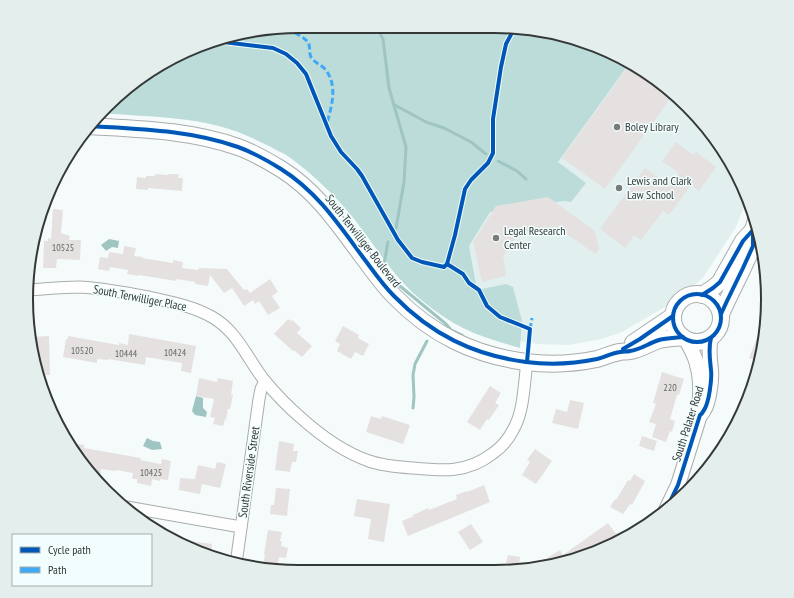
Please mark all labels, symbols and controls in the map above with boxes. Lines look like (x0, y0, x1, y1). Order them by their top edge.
place label: Boley Library (625, 119, 679, 134)
marker: Boley Library (612, 122, 622, 132)
place label: Lewis and Clark Law School (627, 173, 692, 202)
marker: Lewis and Clark Law School (614, 183, 624, 193)
street label: South Terwilliger Boulevard (322, 191, 404, 290)
place label: Legal Research Center (504, 223, 566, 252)
marker: Legal Research Center (491, 233, 501, 243)
house number: 10525 (52, 241, 74, 254)
street label: South Terwilliger Place (92, 281, 188, 314)
house number: 10520 (71, 344, 94, 357)
house number: 10424 (164, 346, 187, 359)
house number: 10444 (115, 347, 138, 360)
house number: 220 (663, 381, 677, 394)
street label: South Palater Road (668, 384, 707, 464)
street label: South Riverside Street (235, 425, 262, 519)
house number: 10425 (140, 466, 162, 479)
legend (12, 534, 152, 586)
text: Cycle path (48, 542, 91, 557)
text: Path (48, 562, 66, 577)

